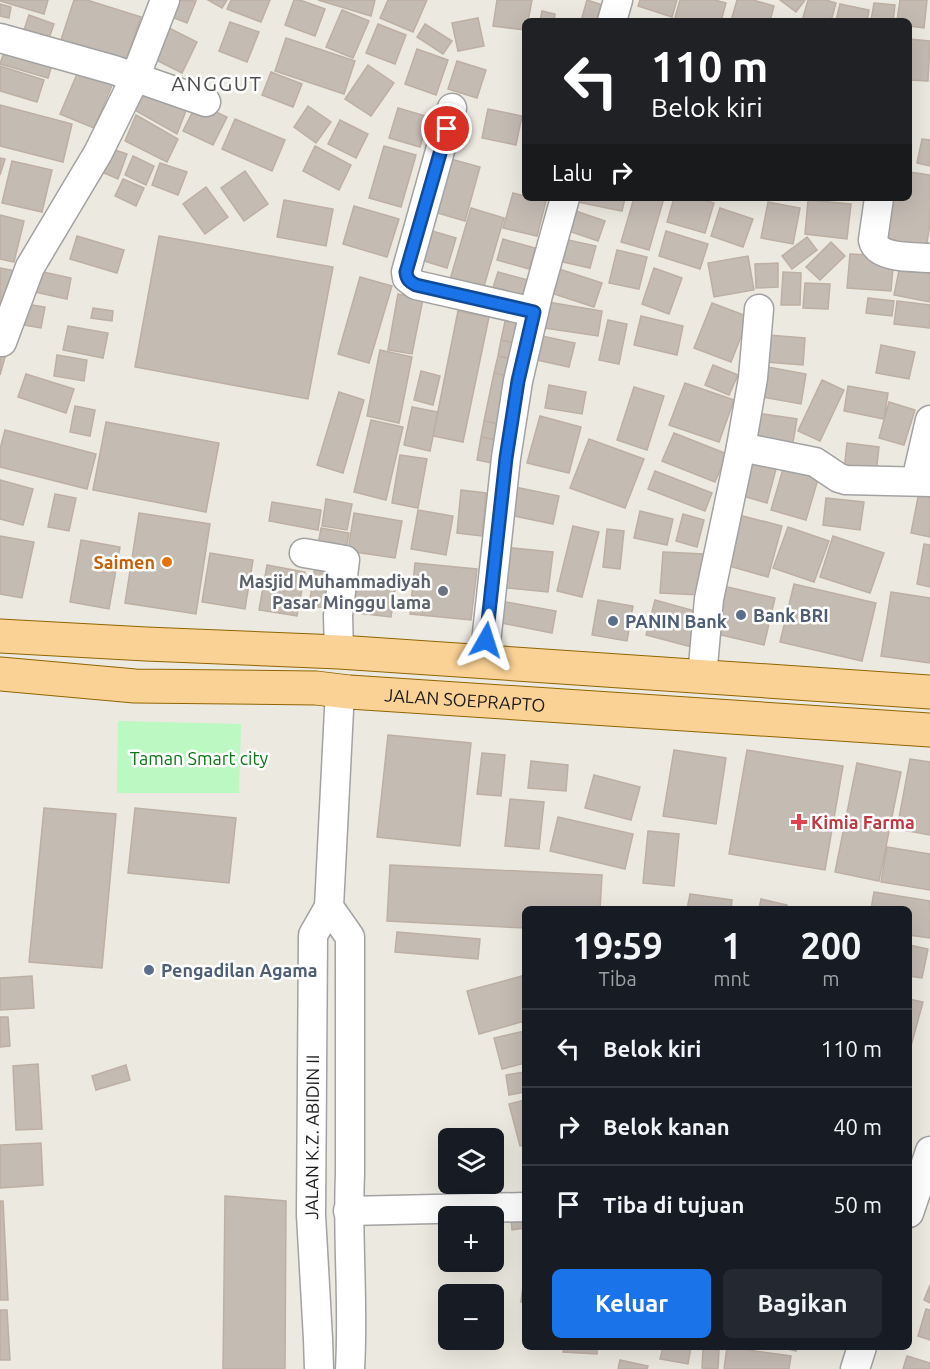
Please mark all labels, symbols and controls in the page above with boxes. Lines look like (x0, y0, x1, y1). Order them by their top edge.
icon: left (552, 42, 630, 120)
text: 110 m (651, 43, 768, 90)
district label: ANGGUT (171, 71, 263, 95)
text: Belok kiri (651, 92, 763, 122)
pin (421, 103, 472, 154)
icon: arrive (430, 112, 463, 145)
icon: right (605, 156, 638, 189)
text: Lalu (552, 160, 593, 185)
place label: Saimen (93, 552, 155, 572)
marker: Saimen (160, 555, 174, 569)
place label: Masjid Muhammadiyah Pasar Minggu lama (239, 571, 431, 612)
marker: Masjid Muhammadiyah Pasar Minggu lama (436, 584, 450, 598)
place label: Bank BRI (753, 605, 829, 625)
position arrow (454, 608, 518, 672)
marker: Bank BRI (734, 608, 748, 622)
place label: PANIN Bank (625, 611, 727, 631)
marker: PANIN Bank (606, 614, 620, 628)
street label: JALAN SOEPRAPTO (384, 684, 546, 715)
park label: Taman Smart city (130, 748, 269, 768)
place label: Kimia Farma (811, 812, 915, 832)
marker: Kimia Farma (792, 815, 806, 829)
text: 19:59 (573, 925, 663, 966)
text: 1 (721, 925, 742, 966)
text: 200 (800, 925, 861, 966)
place label: Pengadilan Agama (161, 960, 318, 980)
marker: Pengadilan Agama (142, 963, 156, 977)
text: Tiba (598, 967, 637, 990)
text: mnt (713, 967, 750, 990)
text: m (822, 967, 840, 990)
icon: left (552, 1032, 585, 1065)
text: Belok kiri (603, 1036, 701, 1061)
text: 110 m (821, 1036, 882, 1061)
street label: JALAN K.Z. ABIDIN II (301, 1055, 322, 1220)
icon: right (552, 1110, 585, 1143)
text: Belok kanan (603, 1114, 730, 1139)
text: 40 m (833, 1114, 882, 1139)
map controls (438, 1128, 504, 1350)
button: layers (438, 1128, 504, 1194)
icon: arrive (552, 1188, 585, 1221)
text: Tiba di tujuan (603, 1192, 744, 1217)
text: 50 m (833, 1192, 882, 1217)
button: + (438, 1206, 504, 1272)
button: Keluar (552, 1269, 711, 1338)
button: Bagikan (723, 1269, 882, 1338)
button: − (438, 1284, 504, 1350)

